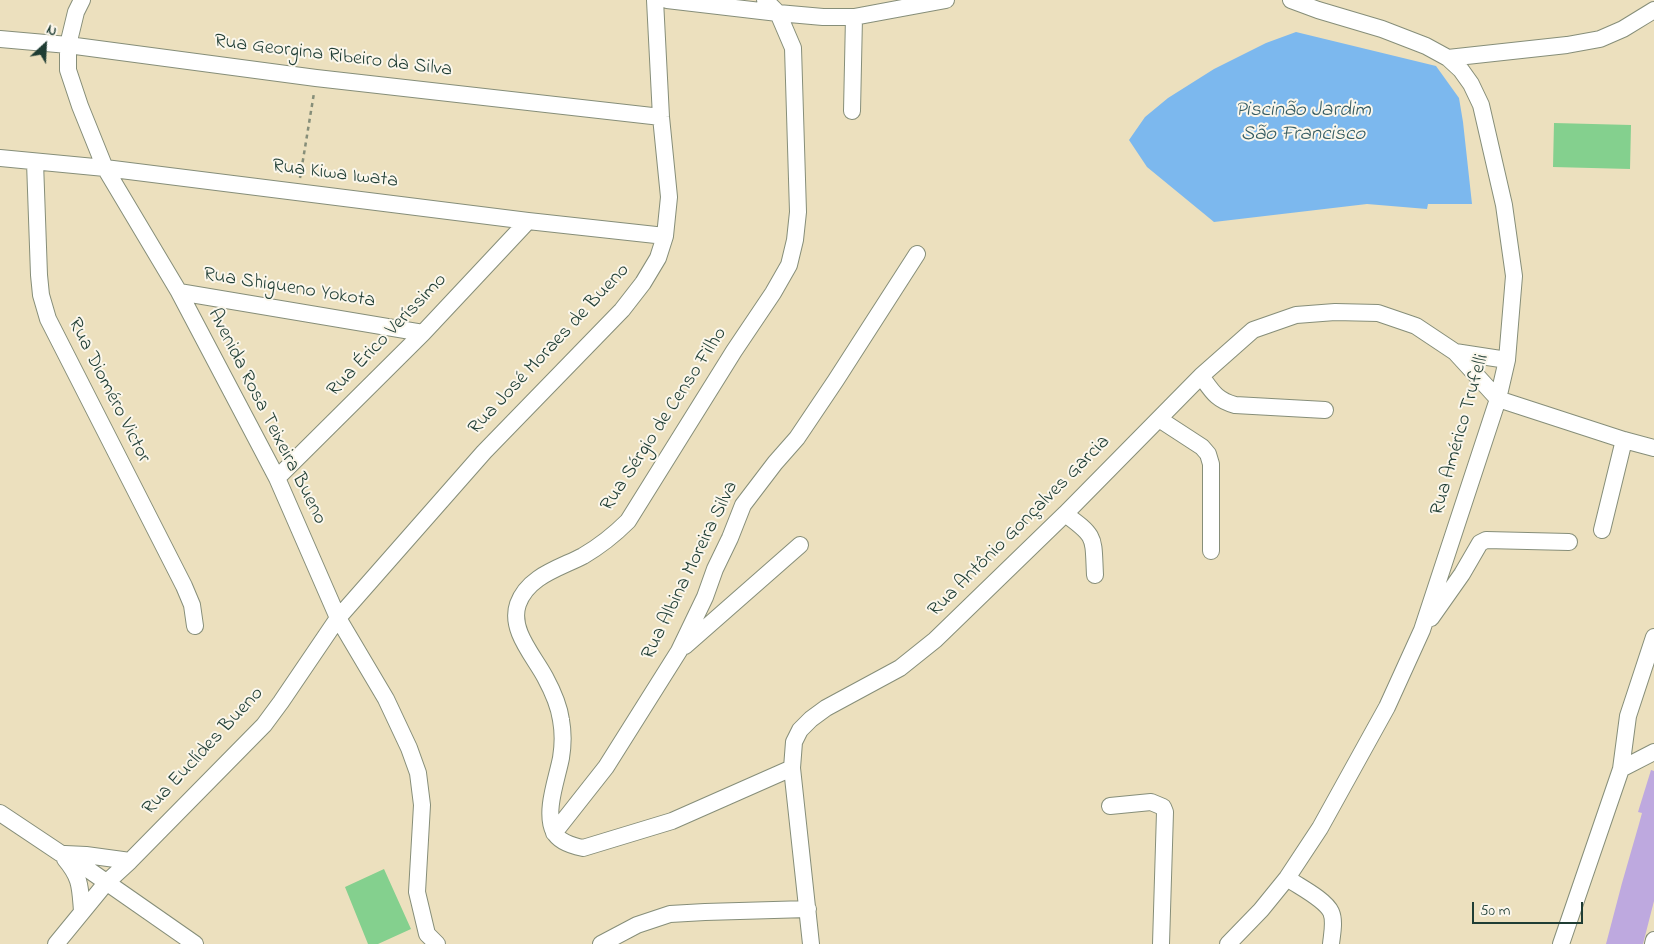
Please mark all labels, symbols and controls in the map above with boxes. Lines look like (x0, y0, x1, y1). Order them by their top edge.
text: N (43, 19, 60, 42)
north arrow (20, 20, 70, 70)
street label: Rua Georgina Ribeiro da Silva (213, 31, 453, 83)
water label: Piscinão Jardim São Francisco (1235, 99, 1371, 149)
street label: Rua Kiwa Iwata (271, 155, 399, 195)
street label: Rua José Moraes de Bueno (464, 259, 636, 441)
street label: Rua Shigueno Yokota (201, 264, 377, 314)
street label: Rua Érico Veríssimo (323, 269, 453, 403)
street label: Avenida Rosa Teixeira Bueno (201, 305, 331, 529)
street label: Rua Dioméro Victor (61, 315, 155, 467)
street label: Rua Sérgio de Censo Filho (596, 323, 734, 517)
street label: Rua Américo Trufelli (1426, 352, 1496, 518)
street label: Rua Antônio Gonçalves Garcia (924, 431, 1116, 623)
street label: Rua Albina Moreira Silva (637, 478, 745, 664)
street label: Rua Euclídes Bueno (138, 683, 270, 821)
scale bar (1474, 892, 1585, 924)
text: 50 m (1480, 900, 1510, 922)

